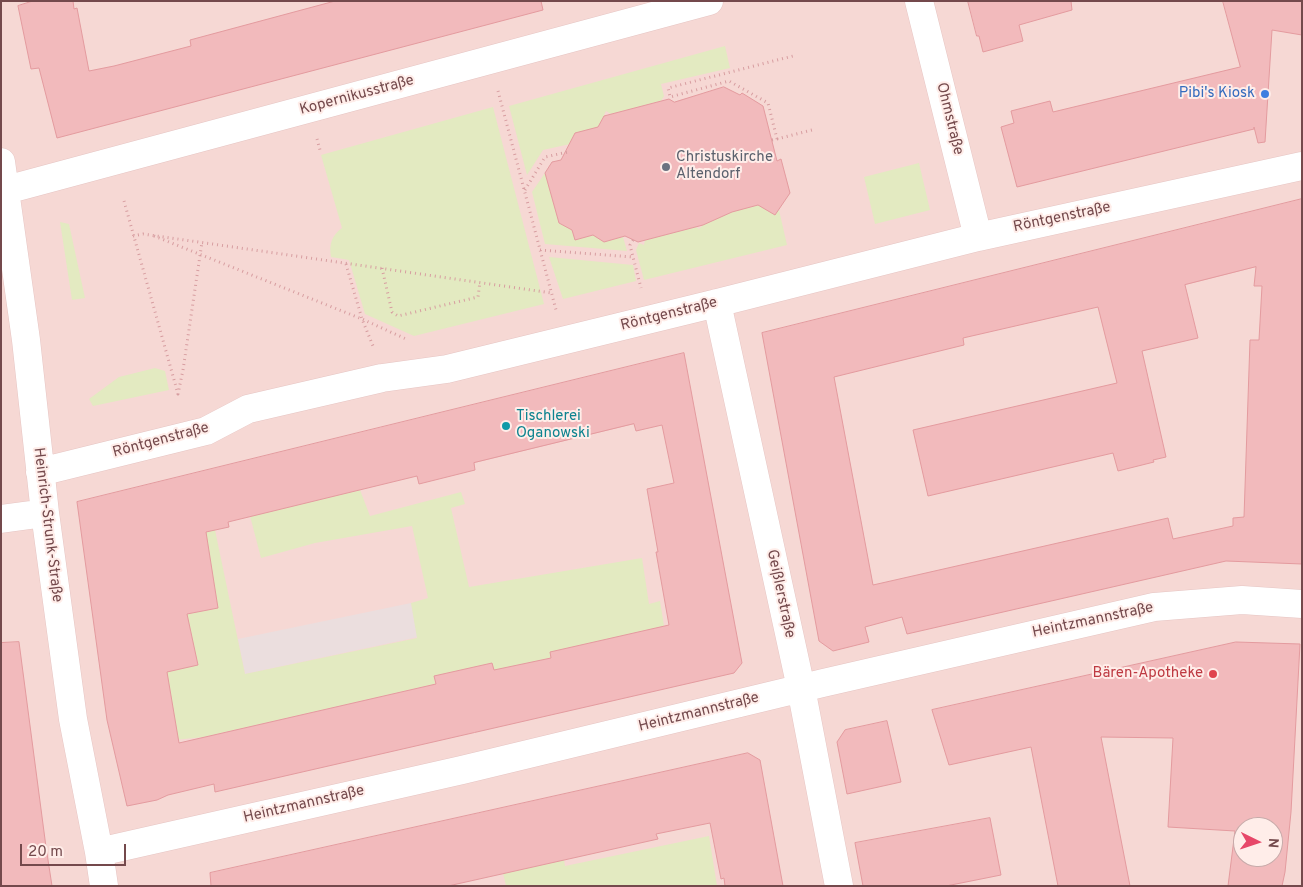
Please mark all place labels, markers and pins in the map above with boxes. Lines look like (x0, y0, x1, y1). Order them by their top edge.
place label: Pibi's Kiosk (1179, 85, 1255, 103)
marker: Pibi's Kiosk (1259, 88, 1271, 100)
place label: Christuskirche Altendorf (676, 149, 773, 184)
marker: Christuskirche Altendorf (660, 161, 672, 173)
place label: Tischlerei Oganowski (516, 408, 590, 443)
marker: Tischlerei Oganowski (500, 420, 512, 432)
place label: Bären-Apotheke (1093, 665, 1203, 683)
marker: Bären-Apotheke (1207, 668, 1219, 680)

